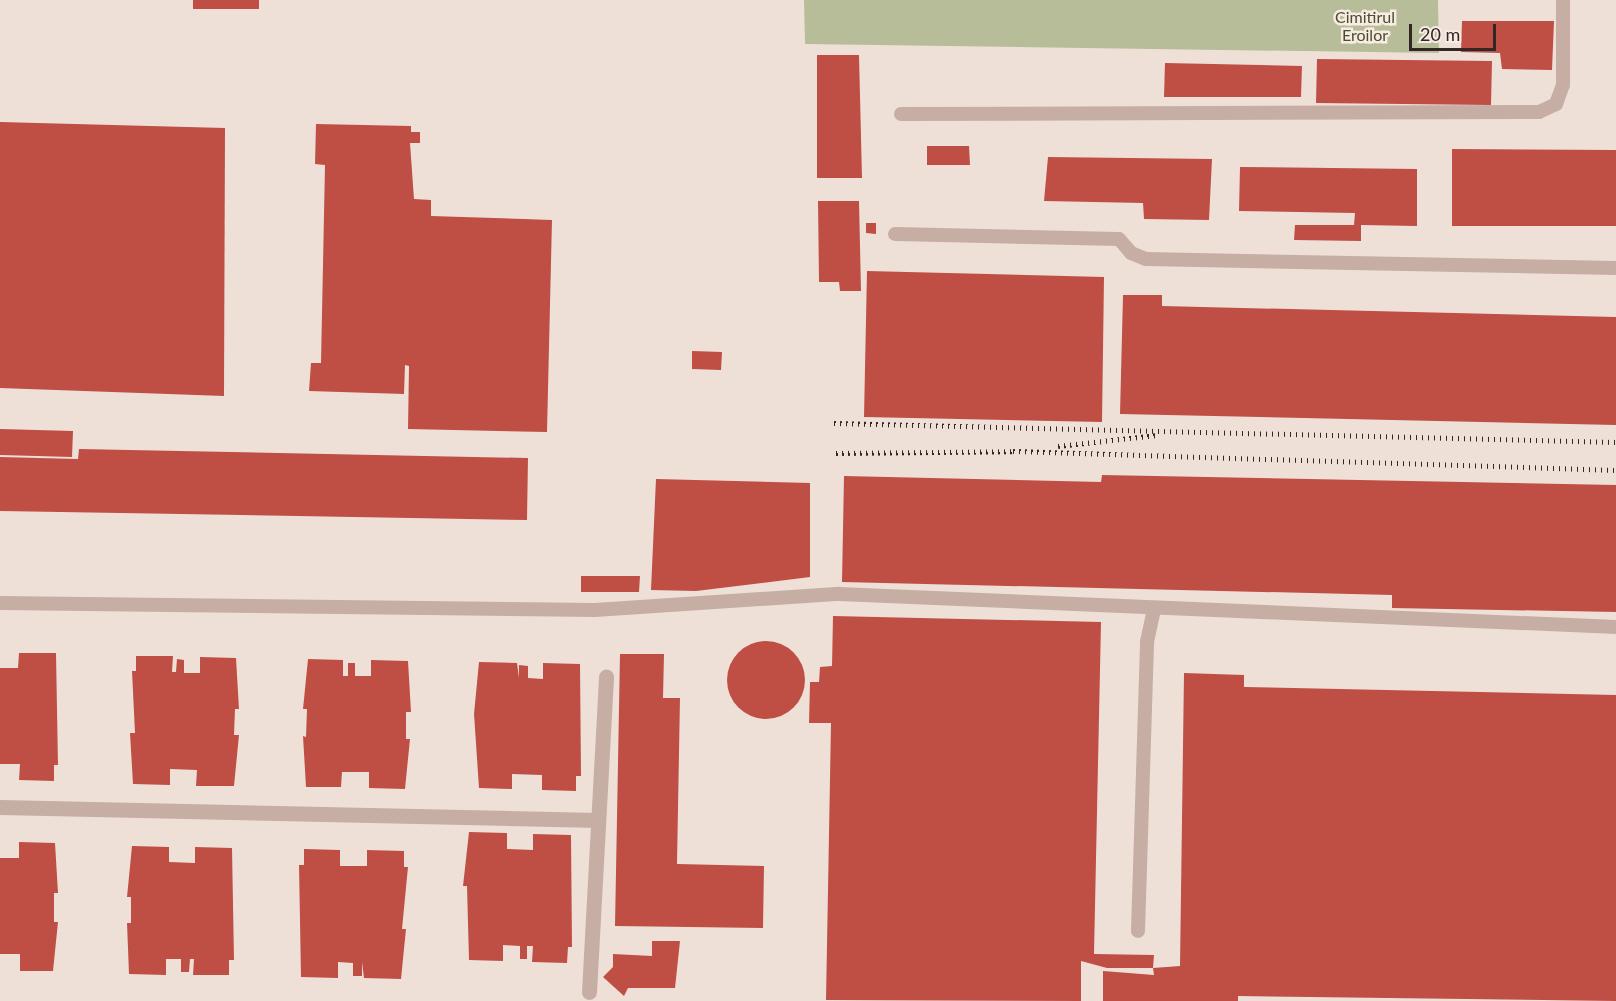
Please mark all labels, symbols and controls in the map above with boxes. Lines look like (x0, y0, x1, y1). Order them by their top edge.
park label: Cimitirul Eroilor (1335, 7, 1395, 45)
scale bar (1412, 12, 1499, 50)
text: 20 m (1420, 23, 1460, 45)

